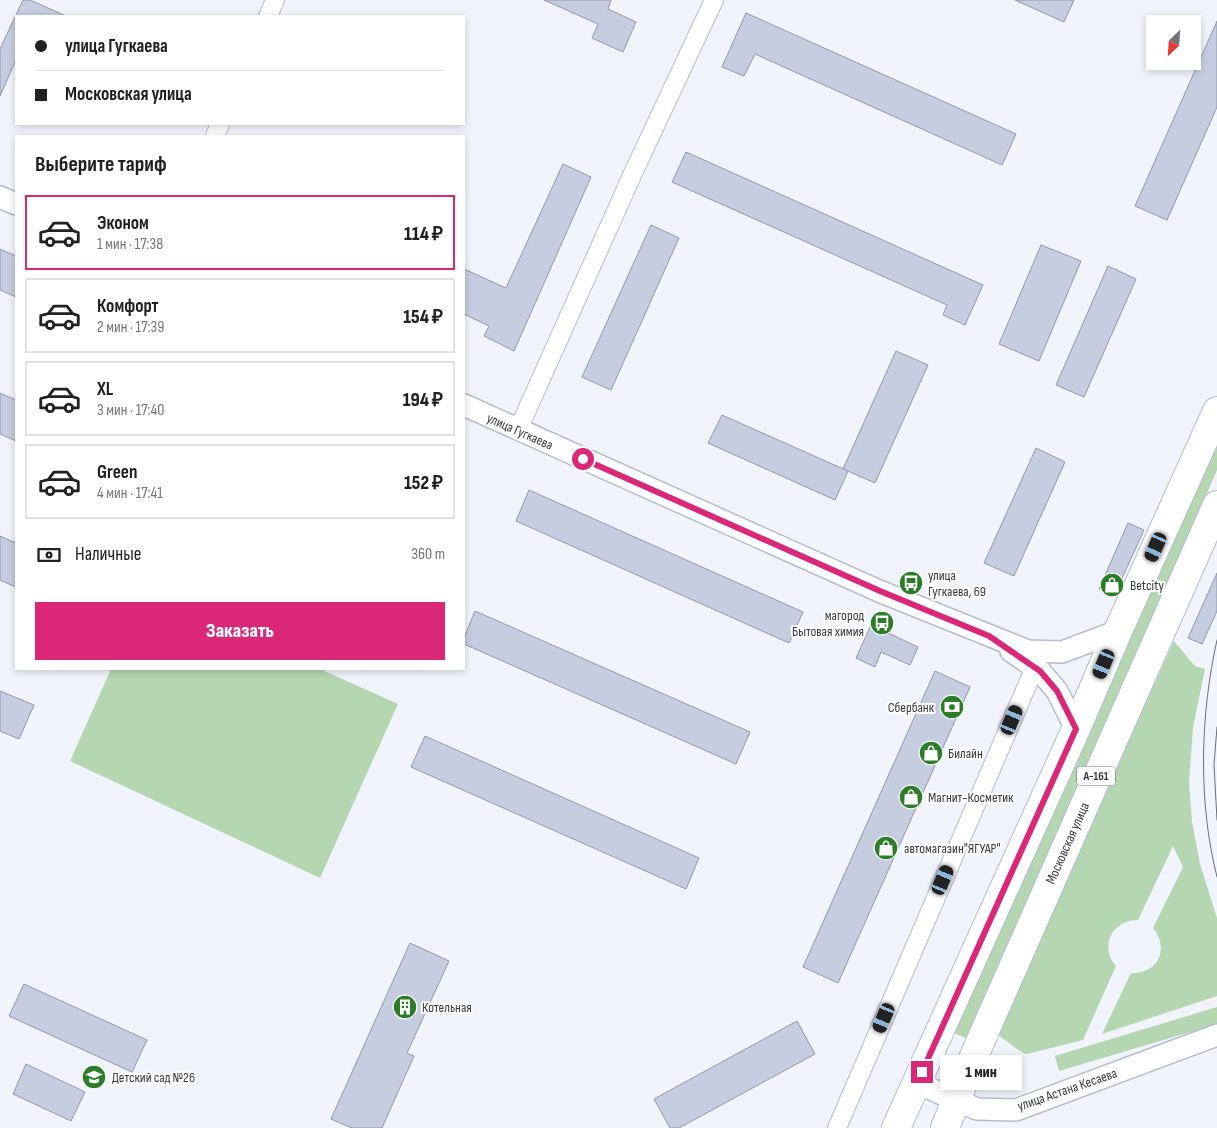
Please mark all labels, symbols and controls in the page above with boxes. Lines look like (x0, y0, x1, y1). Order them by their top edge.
north arrow (1146, 15, 1201, 70)
map controls (1146, 15, 1201, 70)
text: улица Гугкаева (65, 35, 168, 58)
text: Московская улица (65, 83, 192, 106)
text: Выберите тариф (35, 151, 167, 178)
icon: car (37, 210, 82, 255)
text: Эконом (97, 212, 149, 235)
text: 114 ₽ (404, 223, 443, 246)
text: 1 мин · 17:38 (97, 235, 163, 254)
icon: car (37, 293, 82, 338)
text: Комфорт (97, 295, 159, 318)
text: 154 ₽ (403, 306, 443, 329)
text: 2 мин · 17:39 (97, 318, 164, 337)
icon: car (37, 376, 82, 421)
text: XL (97, 378, 113, 401)
text: 194 ₽ (403, 389, 443, 412)
text: 3 мин · 17:40 (97, 401, 164, 420)
street label: улица Гугкаева (484, 409, 556, 454)
route start (572, 448, 594, 470)
icon: car (37, 459, 82, 504)
text: Green (97, 461, 137, 484)
text: 152 ₽ (404, 472, 443, 495)
text: 4 мин · 17:41 (97, 484, 163, 503)
car (1143, 530, 1168, 564)
icon: cash (35, 541, 63, 569)
text: Наличные (75, 543, 141, 566)
text: 360 m (411, 545, 445, 564)
place label: улица Гугкаева, 69 (928, 567, 986, 600)
bus stop icon: улица Гугкаева, 69 (898, 570, 924, 596)
shop icon: Betcity (1099, 572, 1125, 598)
place label: Betcity (1130, 577, 1164, 594)
button: Заказать (35, 602, 445, 660)
place label: магород Бытовая химия (792, 607, 864, 640)
bus stop icon: магород Бытовая химия (869, 610, 895, 636)
car (1091, 647, 1116, 681)
bank icon: Сбербанк (939, 694, 965, 720)
place label: Сбербанк (888, 699, 935, 716)
car (999, 703, 1024, 737)
shop icon: Билайн (918, 740, 944, 766)
place label: Билайн (948, 745, 983, 762)
road number: А-161 (1077, 766, 1115, 786)
shop icon: Магнит-Косметик (898, 784, 924, 810)
place label: Магнит-Косметик (928, 789, 1014, 806)
street label: Московская улица (1042, 800, 1093, 887)
shop icon: автомагазин"ЯГУАР" (873, 835, 899, 861)
place label: автомагазин"ЯГУАР" (904, 840, 1001, 857)
car (930, 863, 955, 897)
building icon: Котельная (392, 994, 418, 1020)
place label: Котельная (422, 999, 472, 1016)
car (871, 1001, 896, 1035)
callout: 1 мин (940, 1054, 1022, 1090)
route end (911, 1061, 933, 1083)
text: 1 мин (965, 1063, 997, 1082)
school or university icon: Детский сад №26 (81, 1064, 107, 1090)
street label: улица Астана Кесаева (1015, 1064, 1119, 1114)
place label: Детский сад №26 (112, 1069, 195, 1086)

